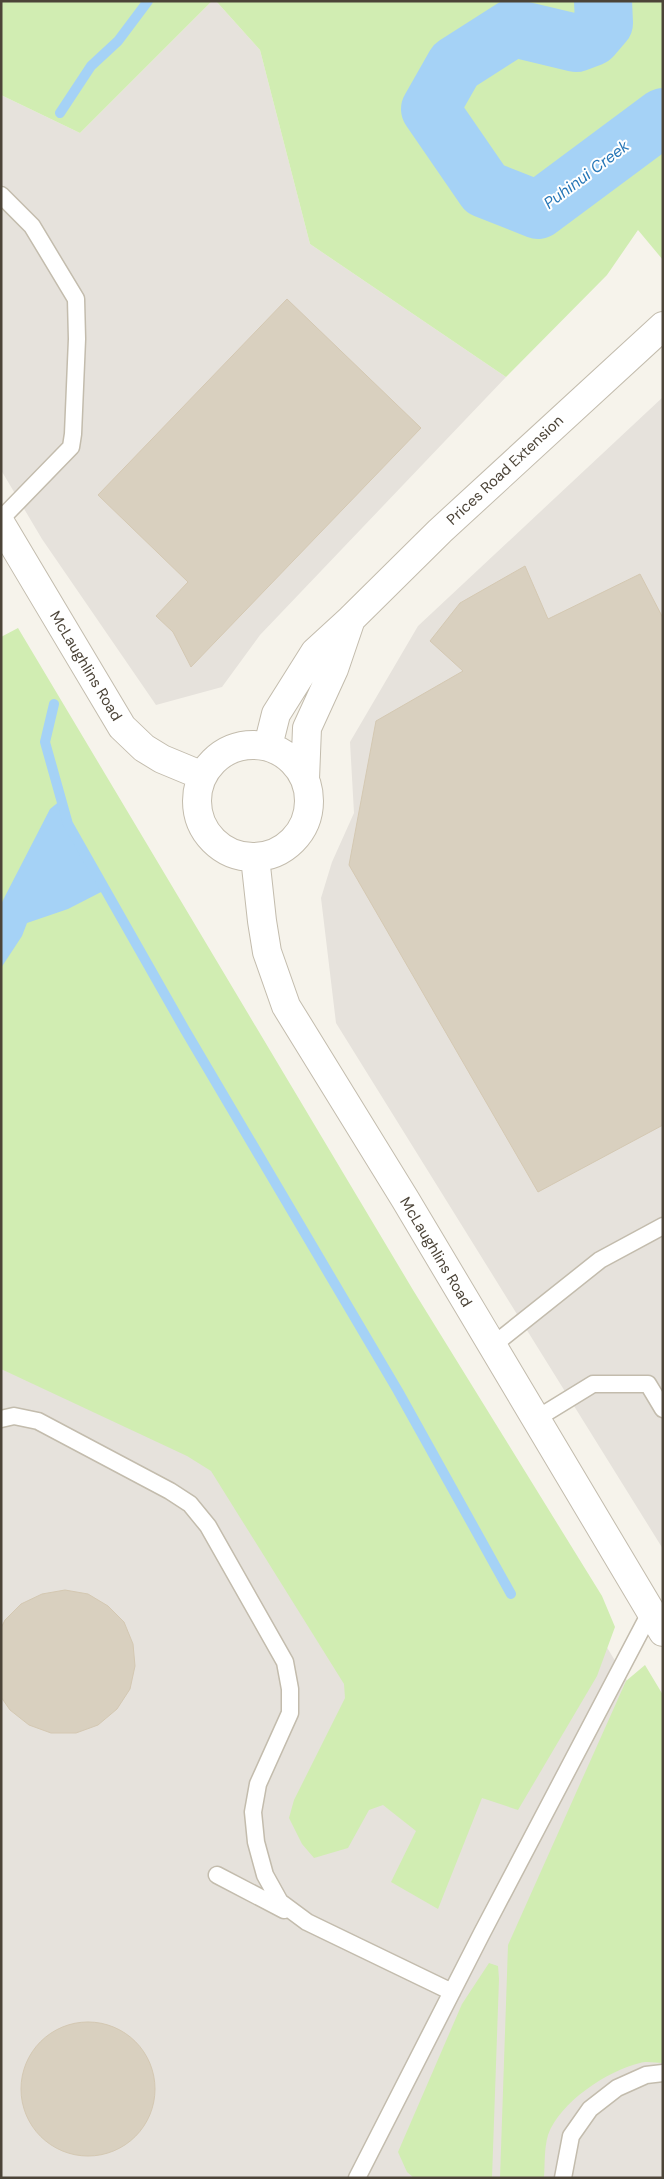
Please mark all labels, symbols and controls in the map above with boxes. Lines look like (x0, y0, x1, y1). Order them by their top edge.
water label: Puhinui Creek (539, 135, 634, 213)
street label: Prices Road Extension (442, 411, 568, 529)
street label: McLaughlins Road (45, 607, 127, 725)
street label: McLaughlins Road (395, 1193, 477, 1311)

